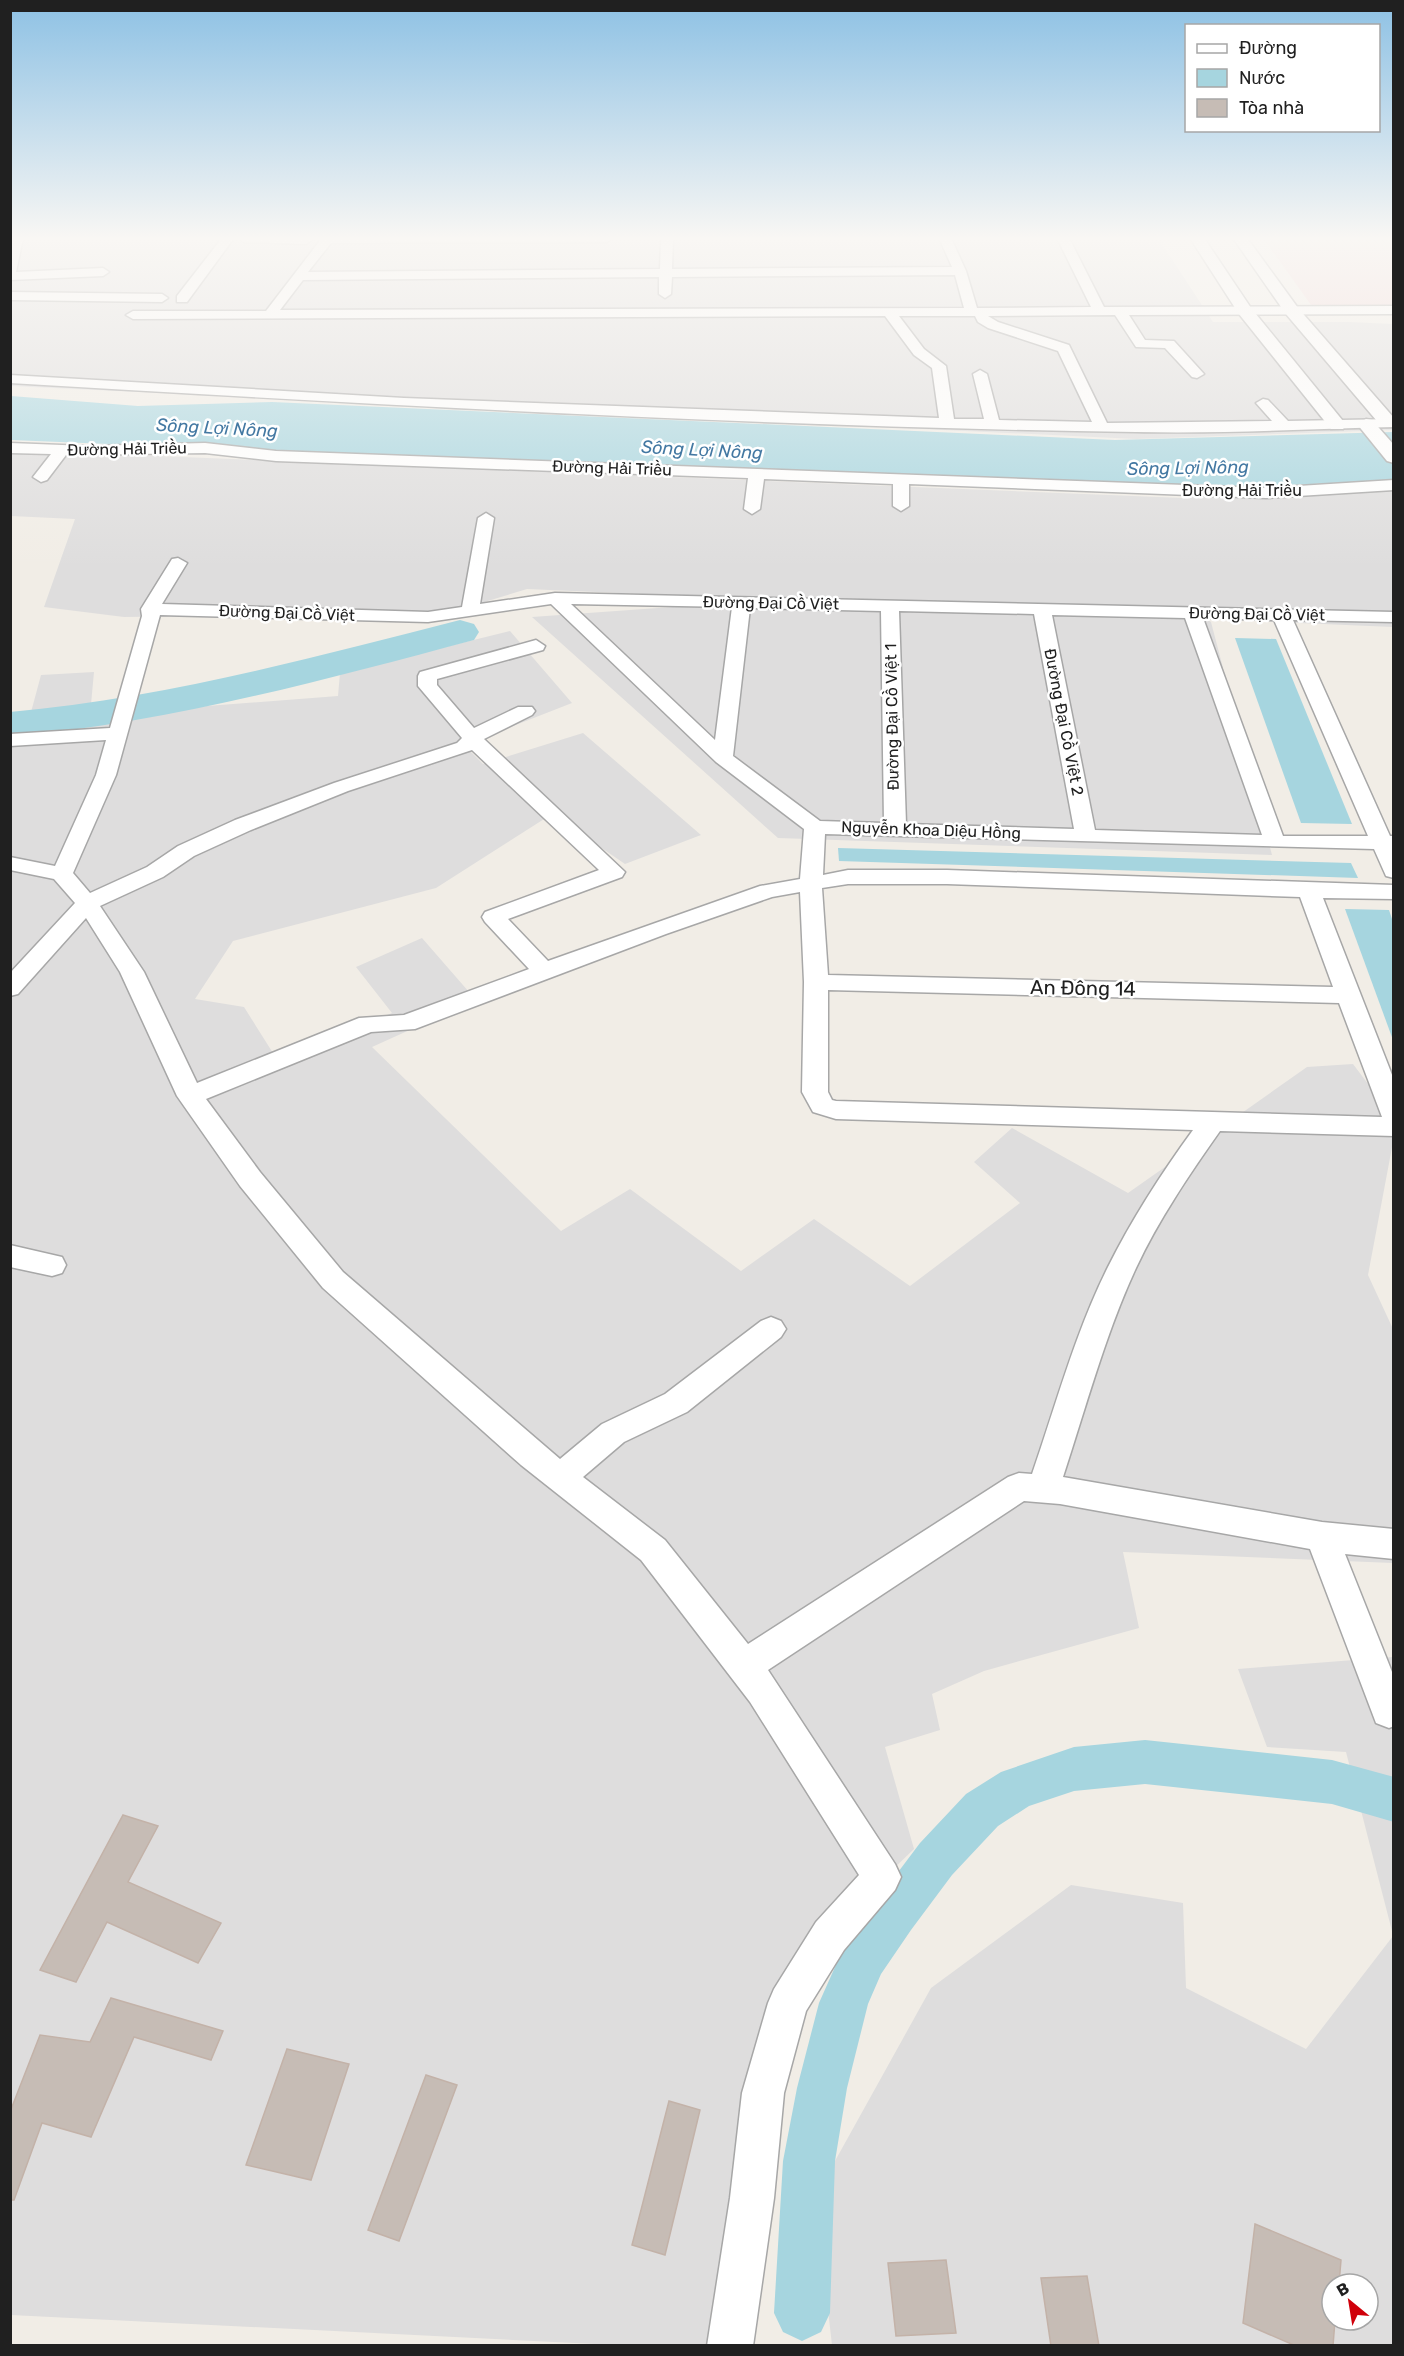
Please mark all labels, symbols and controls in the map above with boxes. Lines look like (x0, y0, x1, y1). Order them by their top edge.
legend (1185, 24, 1380, 132)
text: Đường (1239, 37, 1297, 59)
text: Nước (1239, 67, 1285, 89)
text: Tòa nhà (1239, 97, 1304, 119)
water label: Sông Lợi Nông (156, 414, 279, 442)
water label: Sông Lợi Nông (641, 436, 764, 464)
street label: Đường Hải Triều (67, 437, 187, 460)
street label: Đường Hải Triều (552, 455, 672, 480)
water label: Sông Lợi Nông (1127, 456, 1249, 480)
street label: Đường Hải Triều (1182, 479, 1302, 500)
street label: Đường Đại Cồ Việt (703, 591, 839, 614)
street label: Đường Đại Cồ Việt (219, 600, 355, 625)
street label: Đường Đại Cồ Việt (1189, 602, 1325, 625)
street label: Đường Đại Cồ Việt 1 (880, 643, 903, 791)
street label: Đường Đại Cồ Việt 2 (1040, 647, 1089, 797)
street label: Nguyễn Khoa Diệu Hồng (841, 816, 1021, 843)
street label: An Đông 14 (1030, 975, 1136, 1001)
north arrow (1320, 2272, 1380, 2332)
text: B (1333, 2278, 1352, 2300)

